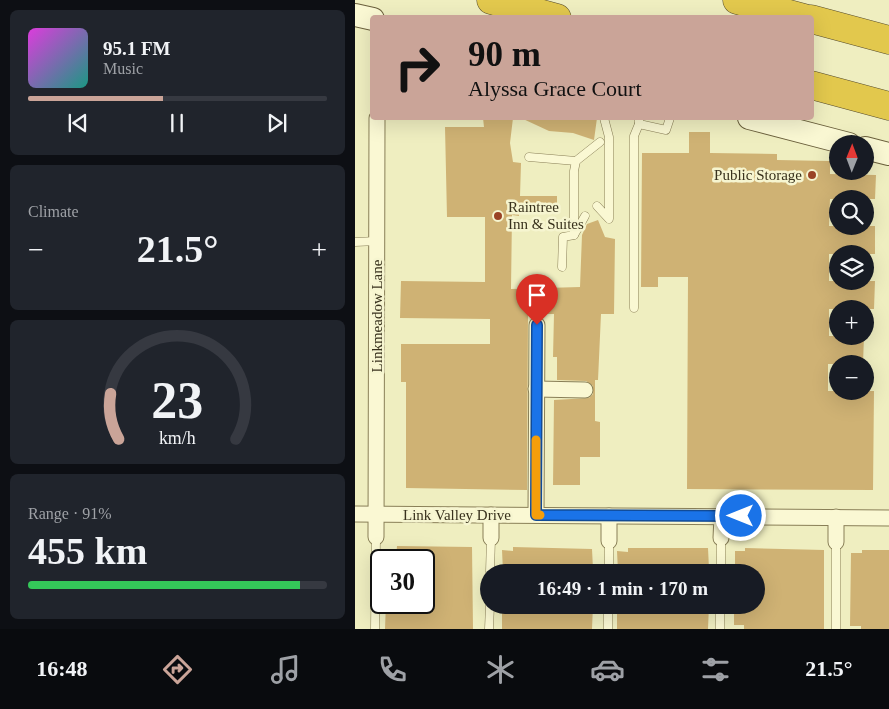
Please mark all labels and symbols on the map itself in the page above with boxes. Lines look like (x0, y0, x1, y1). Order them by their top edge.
north arrow (829, 135, 874, 180)
place label: Public Storage (714, 167, 802, 183)
marker: Public Storage (806, 169, 818, 181)
place label: Raintree Inn & Suites (508, 199, 584, 232)
marker: Raintree Inn & Suites (492, 210, 504, 222)
street label: Linkmeadow Lane (369, 259, 385, 372)
pin (516, 274, 558, 325)
position arrow (714, 489, 766, 541)
street label: Link Valley Drive (403, 507, 511, 523)
speed limit sign: 30 (370, 549, 435, 614)

